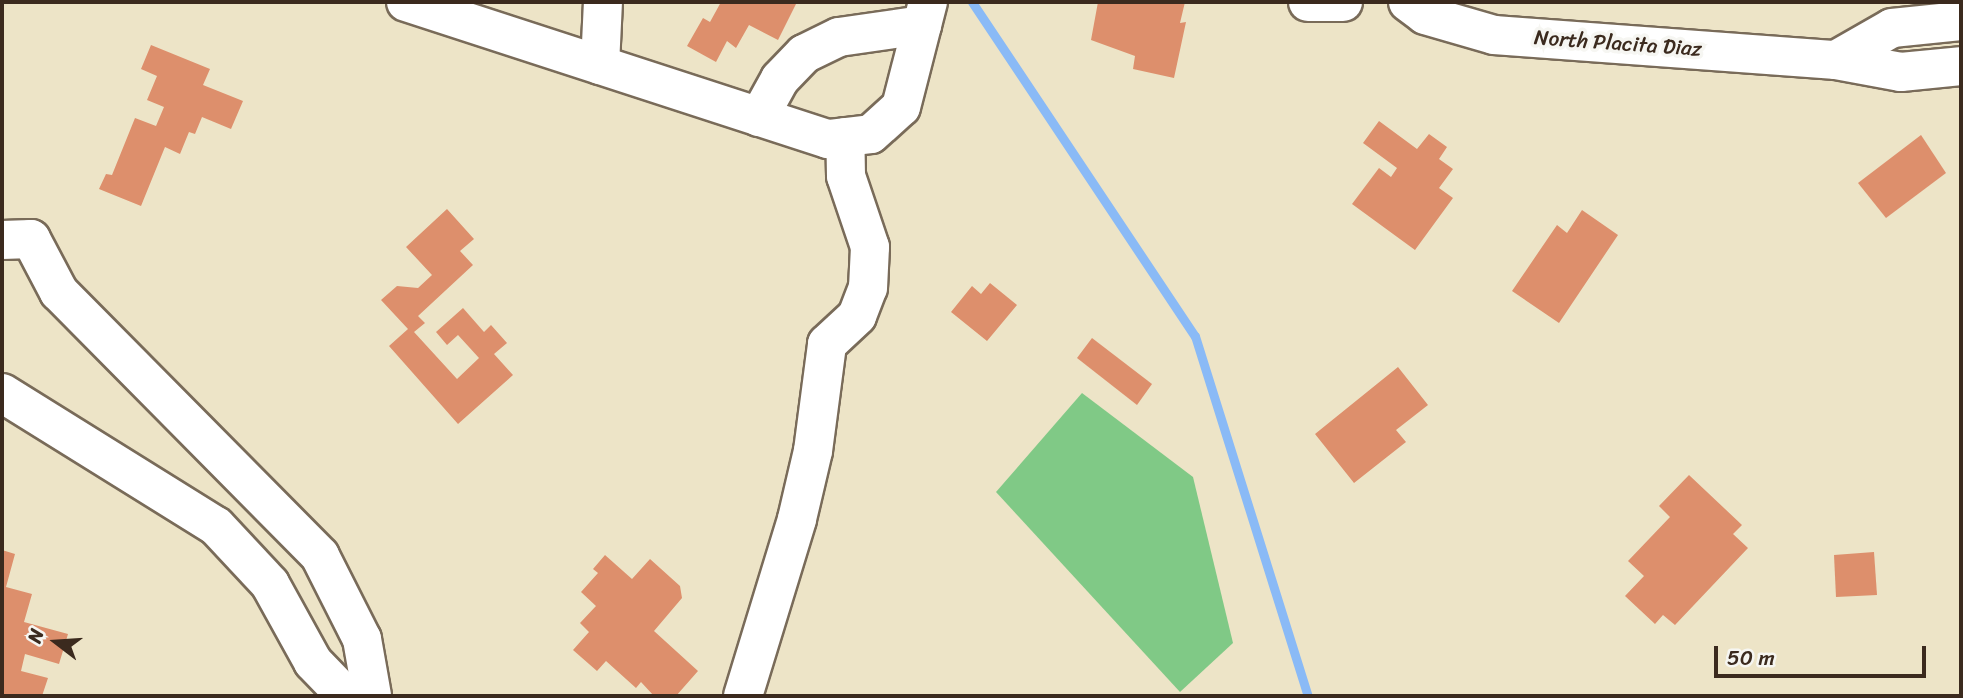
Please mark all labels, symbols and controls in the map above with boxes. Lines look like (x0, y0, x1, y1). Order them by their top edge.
street label: North Placita Diaz (1533, 25, 1703, 61)
north arrow (21, 607, 91, 677)
text: N (18, 625, 53, 647)
scale bar (1718, 632, 1930, 676)
text: 50 m (1727, 639, 1775, 677)

